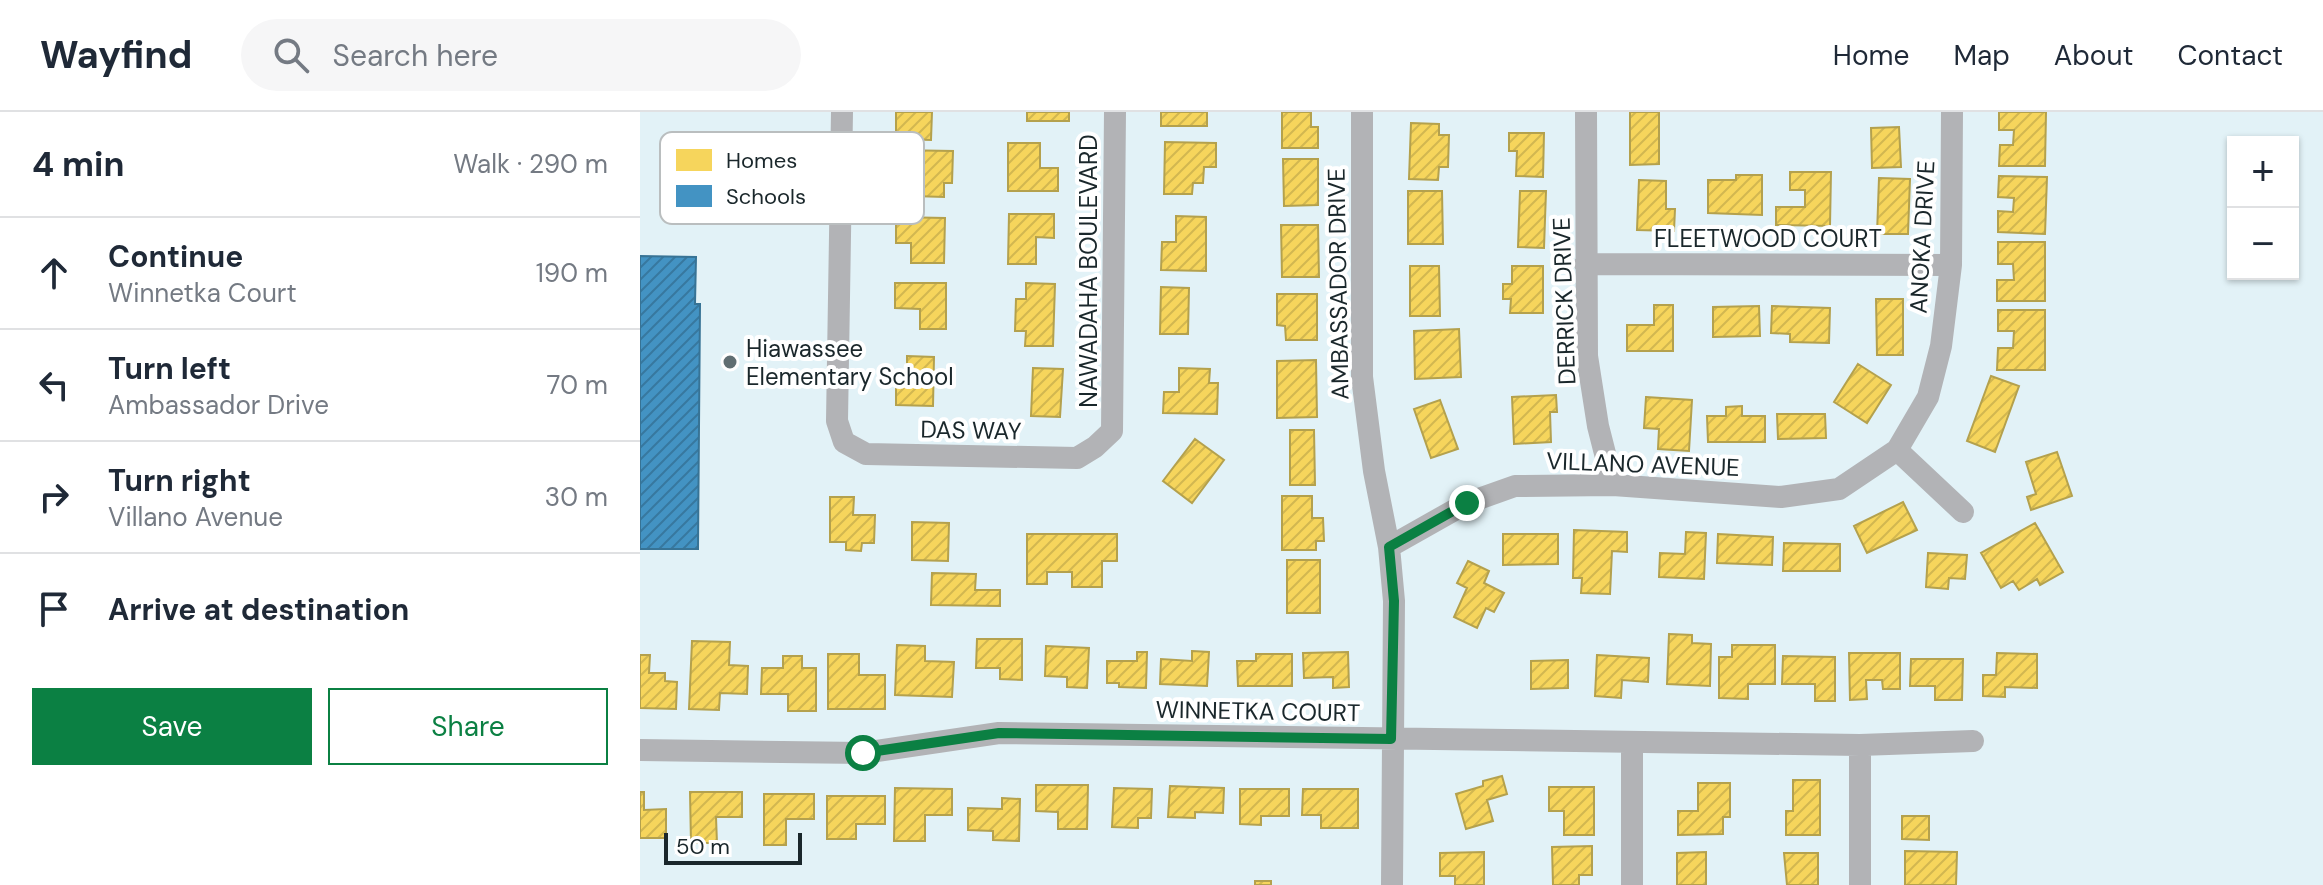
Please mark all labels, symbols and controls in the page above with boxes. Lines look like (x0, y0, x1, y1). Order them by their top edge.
search box (241, 19, 801, 91)
text: Wayfind (40, 30, 193, 80)
icon: search (269, 33, 313, 77)
text: Search here (333, 36, 498, 75)
text: Home (1833, 37, 1909, 74)
text: Map (1953, 37, 2010, 74)
text: About (2054, 37, 2133, 74)
text: Contact (2177, 37, 2283, 74)
legend (660, 132, 924, 224)
street label: NAWADAHA BOULEVARD (1073, 134, 1104, 408)
map controls (2227, 136, 2299, 280)
button: + (2227, 136, 2299, 208)
text: 4 min (32, 142, 124, 187)
text: Homes (726, 146, 797, 175)
text: Walk · 290 m (453, 147, 608, 181)
street label: ANOKA DRIVE (1903, 160, 1941, 314)
street label: AMBASSADOR DRIVE (1320, 168, 1356, 400)
text: Schools (726, 182, 806, 211)
button: − (2227, 208, 2299, 280)
street label: DERRICK DRIVE (1546, 217, 1582, 385)
street label: FLEETWOOD COURT (1654, 223, 1882, 254)
text: Continue (108, 237, 243, 276)
icon: ahead (32, 251, 76, 295)
text: 190 m (536, 256, 608, 290)
text: Winnetka Court (108, 276, 297, 310)
place label: Hiawassee Elementary School (746, 333, 954, 392)
text: Turn left (108, 349, 231, 388)
marker: Hiawassee Elementary School (721, 353, 739, 371)
icon: left (32, 363, 76, 407)
text: 70 m (547, 368, 608, 402)
text: Ambassador Drive (108, 388, 329, 422)
street label: DAS WAY (920, 414, 1022, 446)
street label: VILLANO AVENUE (1546, 445, 1740, 483)
text: Turn right (108, 461, 251, 500)
icon: right (32, 475, 76, 519)
text: 30 m (545, 480, 608, 514)
route end (1449, 485, 1485, 521)
text: Villano Avenue (108, 500, 283, 534)
icon: arrive (32, 587, 76, 631)
text: Arrive at destination (108, 590, 409, 629)
button: Save (32, 688, 312, 765)
button: Share (328, 688, 608, 765)
street label: WINNETKA COURT (1155, 694, 1361, 728)
route start (845, 735, 881, 771)
scale bar (664, 829, 802, 865)
text: 50 m (676, 832, 730, 861)

